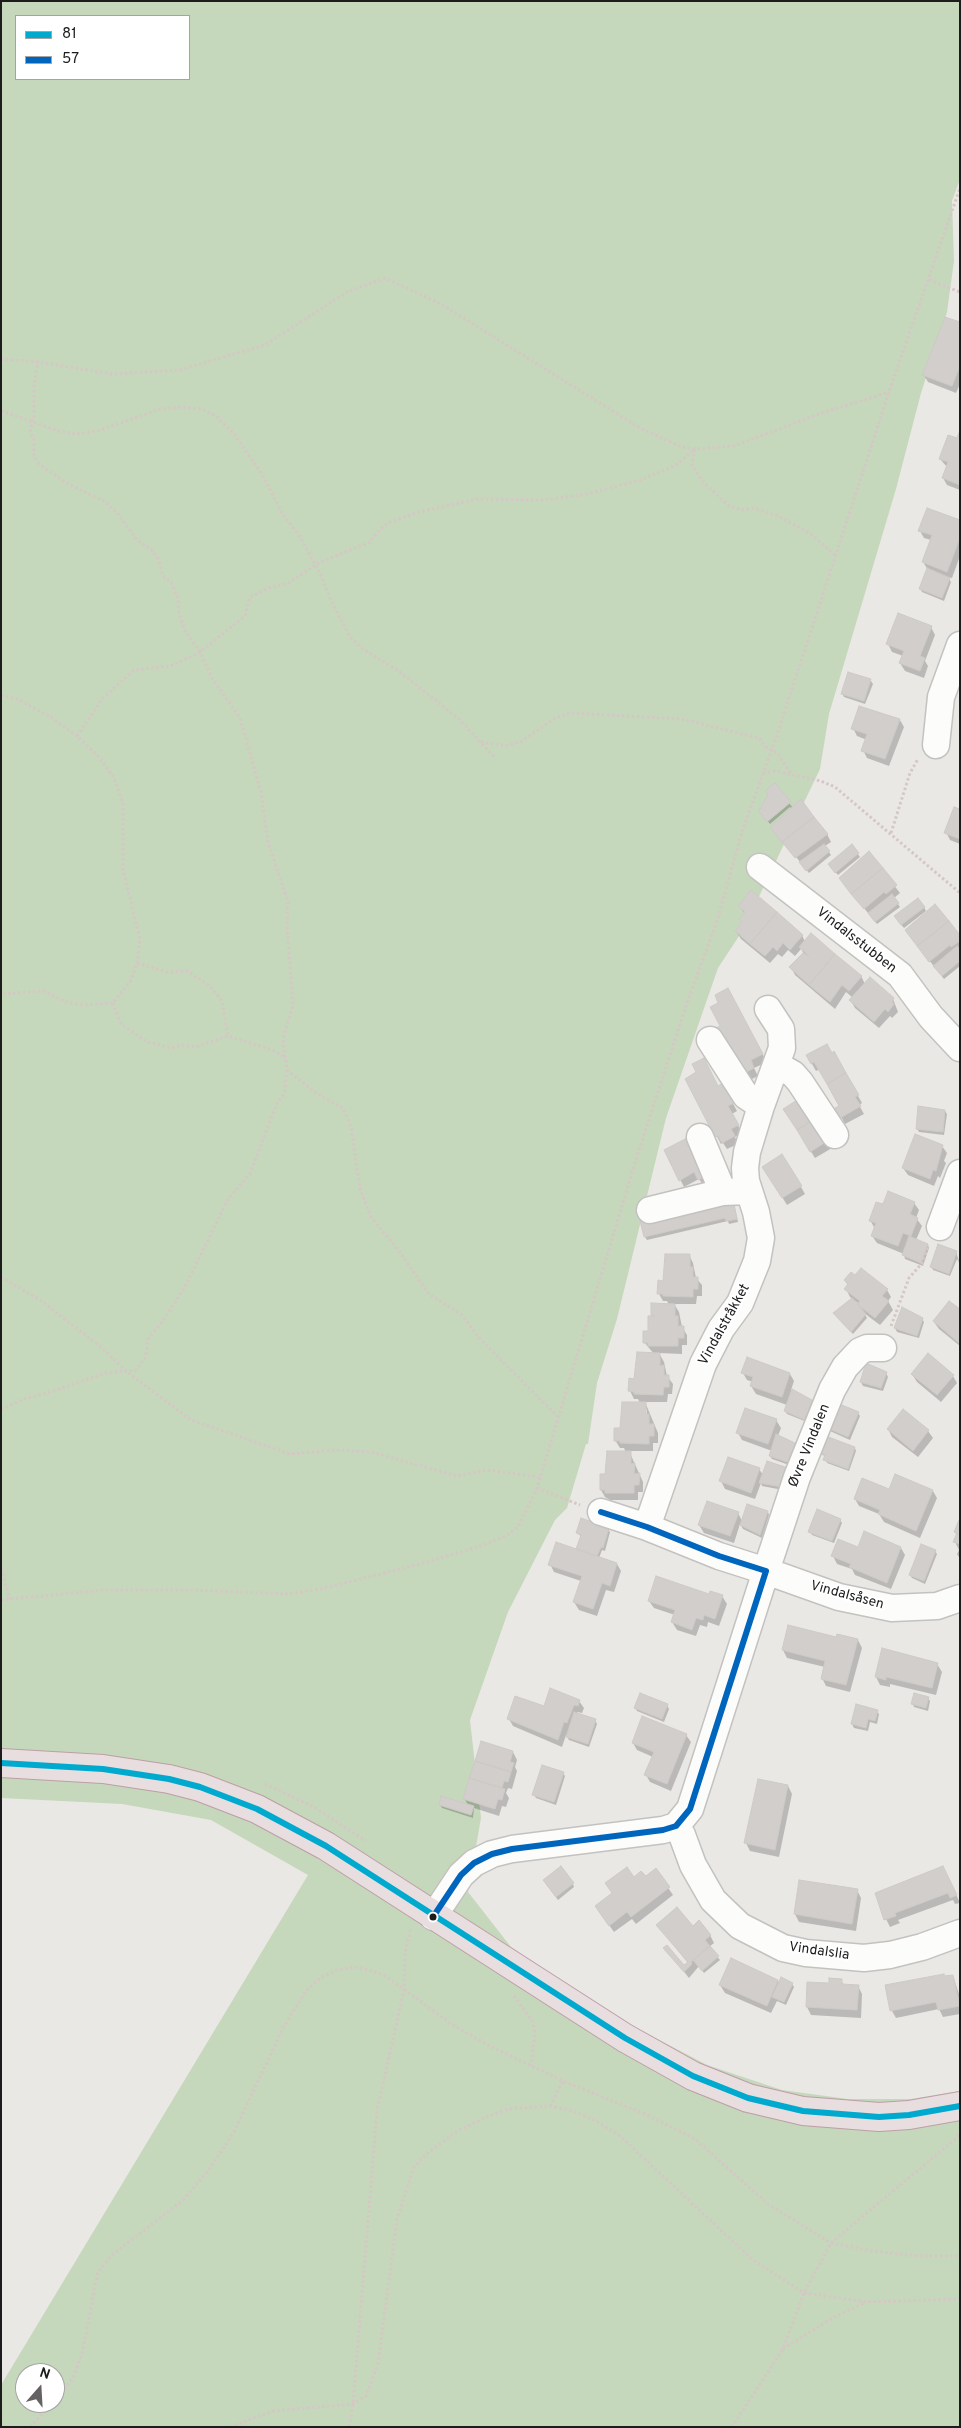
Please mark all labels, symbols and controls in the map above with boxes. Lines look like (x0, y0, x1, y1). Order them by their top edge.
legend (15, 15, 190, 80)
text: 81 (62, 25, 77, 44)
text: 57 (62, 50, 79, 69)
street label: Vindalsstubben (813, 905, 899, 977)
street label: Vindalstråkket (696, 1281, 754, 1369)
street label: Øvre Vindalen (786, 1402, 834, 1490)
street label: Vindalsåsen (808, 1578, 886, 1614)
unlabelled marker (428, 1912, 438, 1922)
street label: Vindalslia (788, 1939, 850, 1965)
north arrow (15, 2363, 65, 2413)
text: N (37, 2365, 52, 2384)

